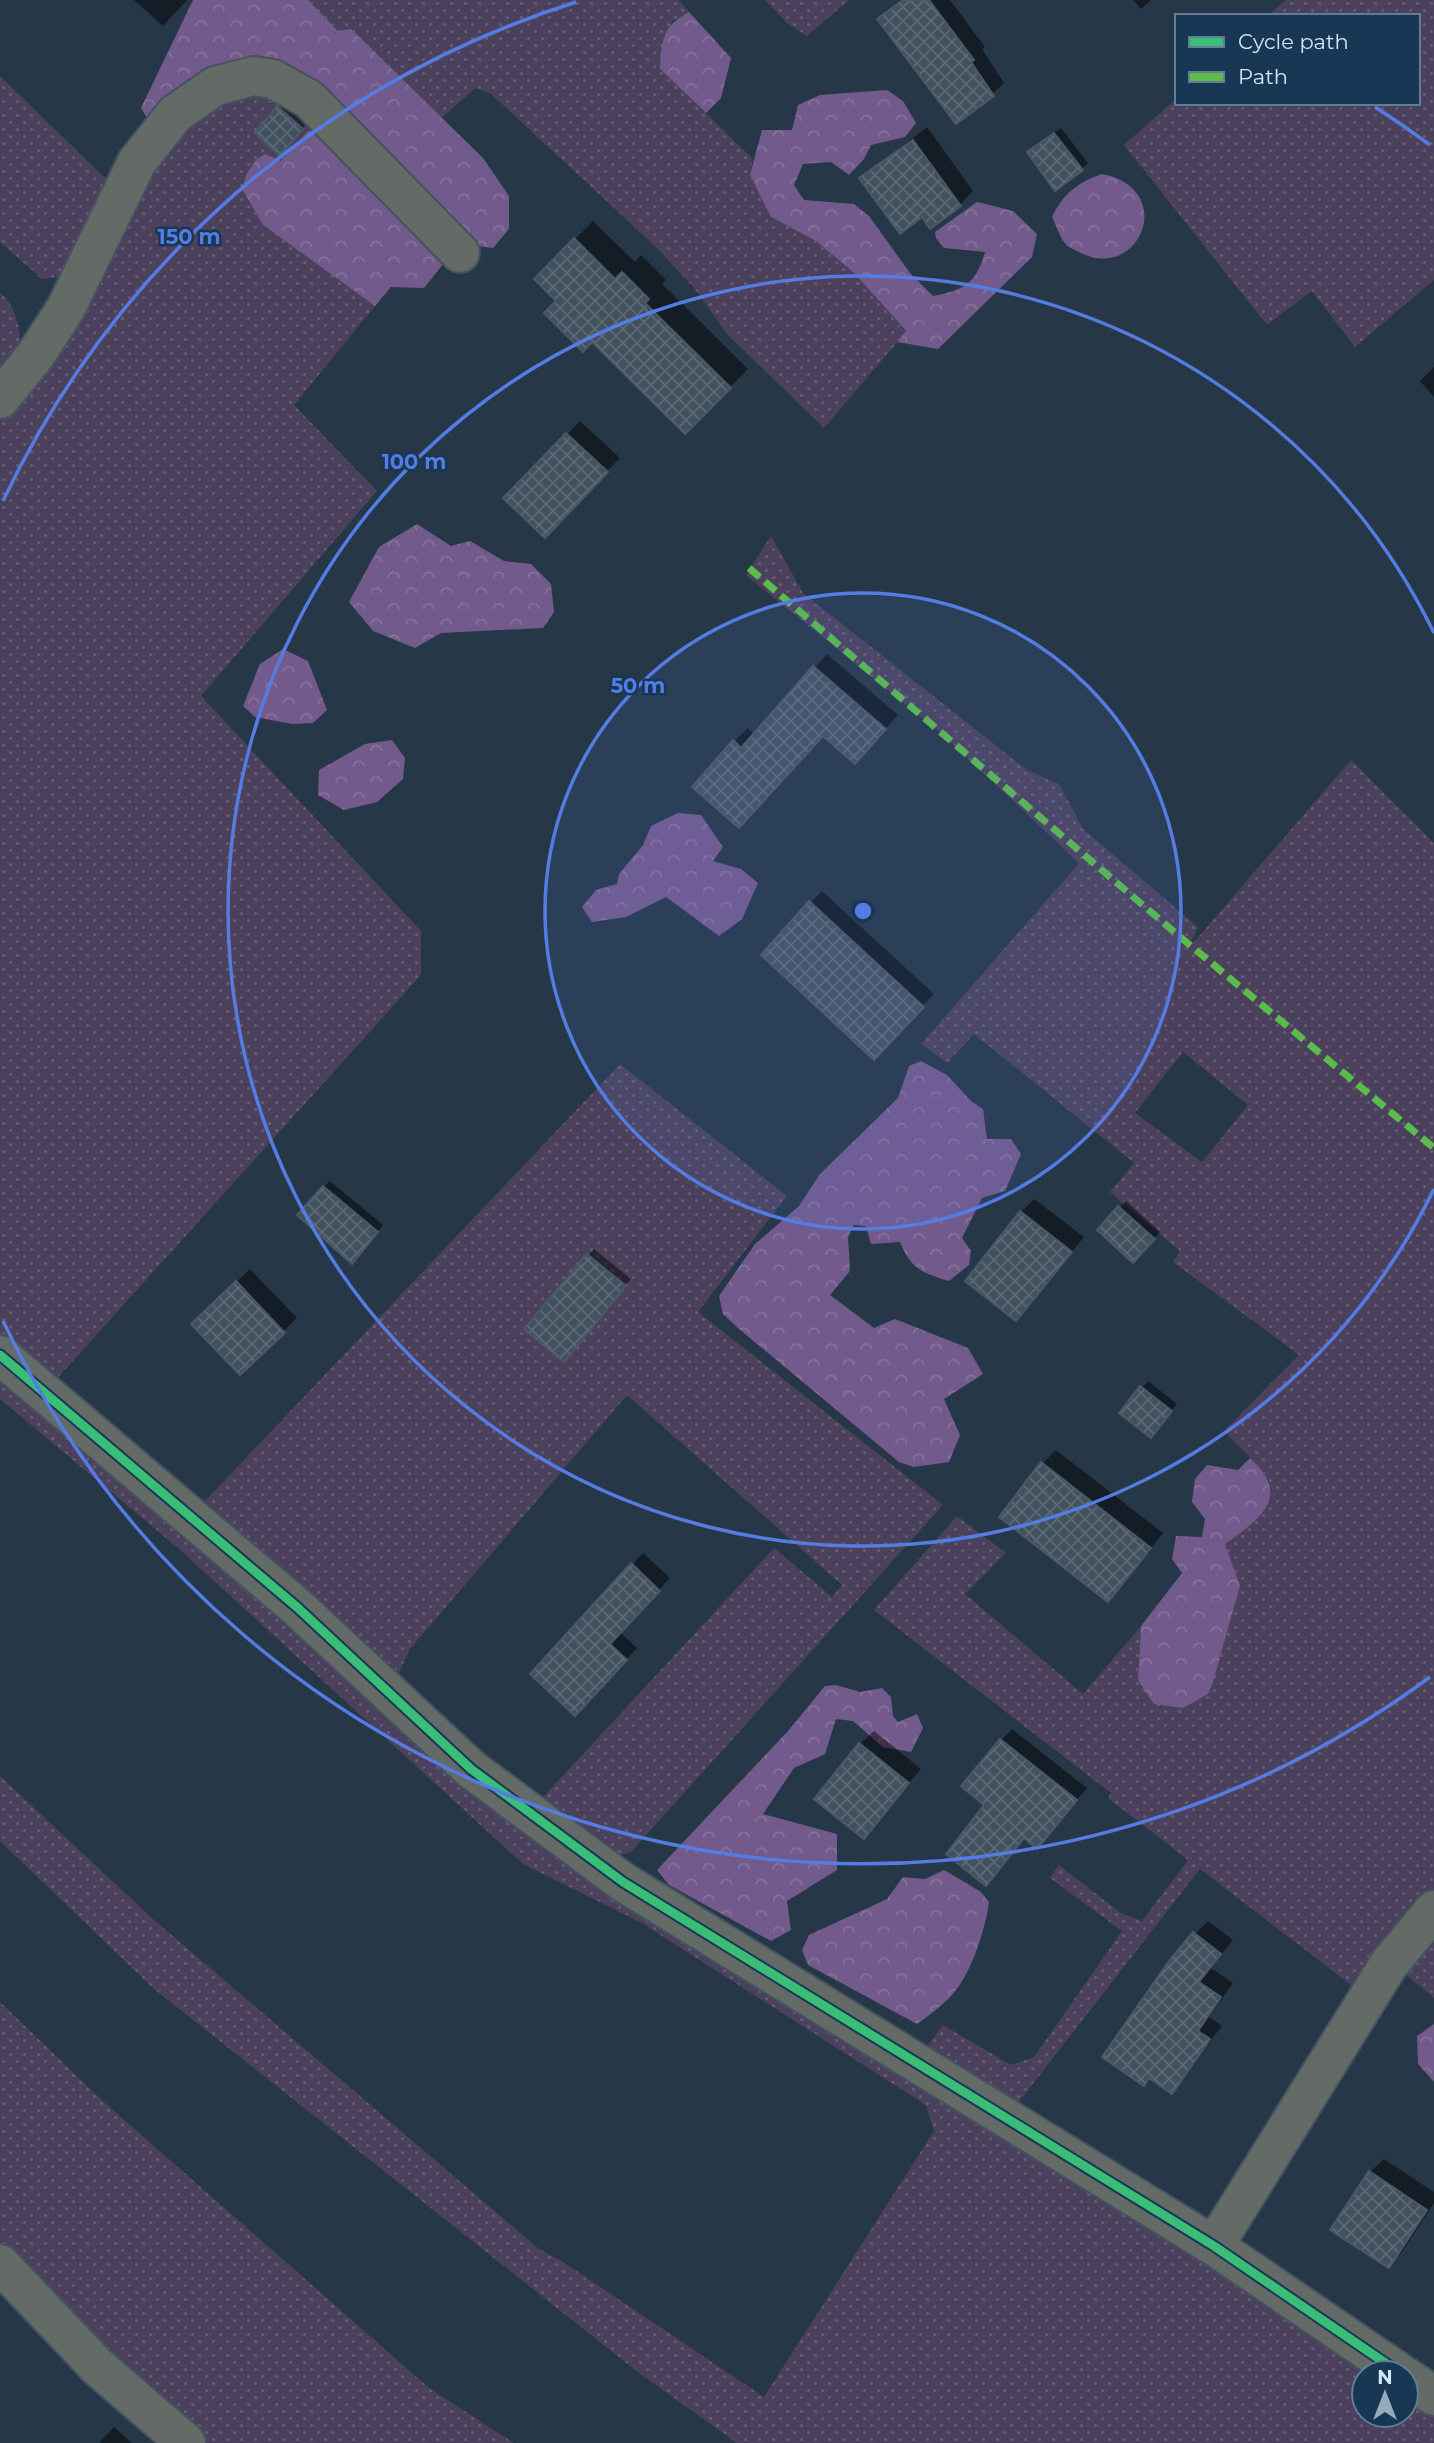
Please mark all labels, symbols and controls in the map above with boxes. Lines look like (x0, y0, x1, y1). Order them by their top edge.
legend (1175, 14, 1420, 105)
text: Cycle path (1238, 29, 1349, 54)
text: Path (1238, 64, 1288, 89)
text: 150 m (158, 224, 220, 249)
text: 100 m (382, 449, 446, 474)
text: 50 m (611, 673, 665, 698)
centre of rings (851, 899, 875, 923)
north arrow (1350, 2359, 1420, 2429)
text: N (1377, 2366, 1393, 2389)

